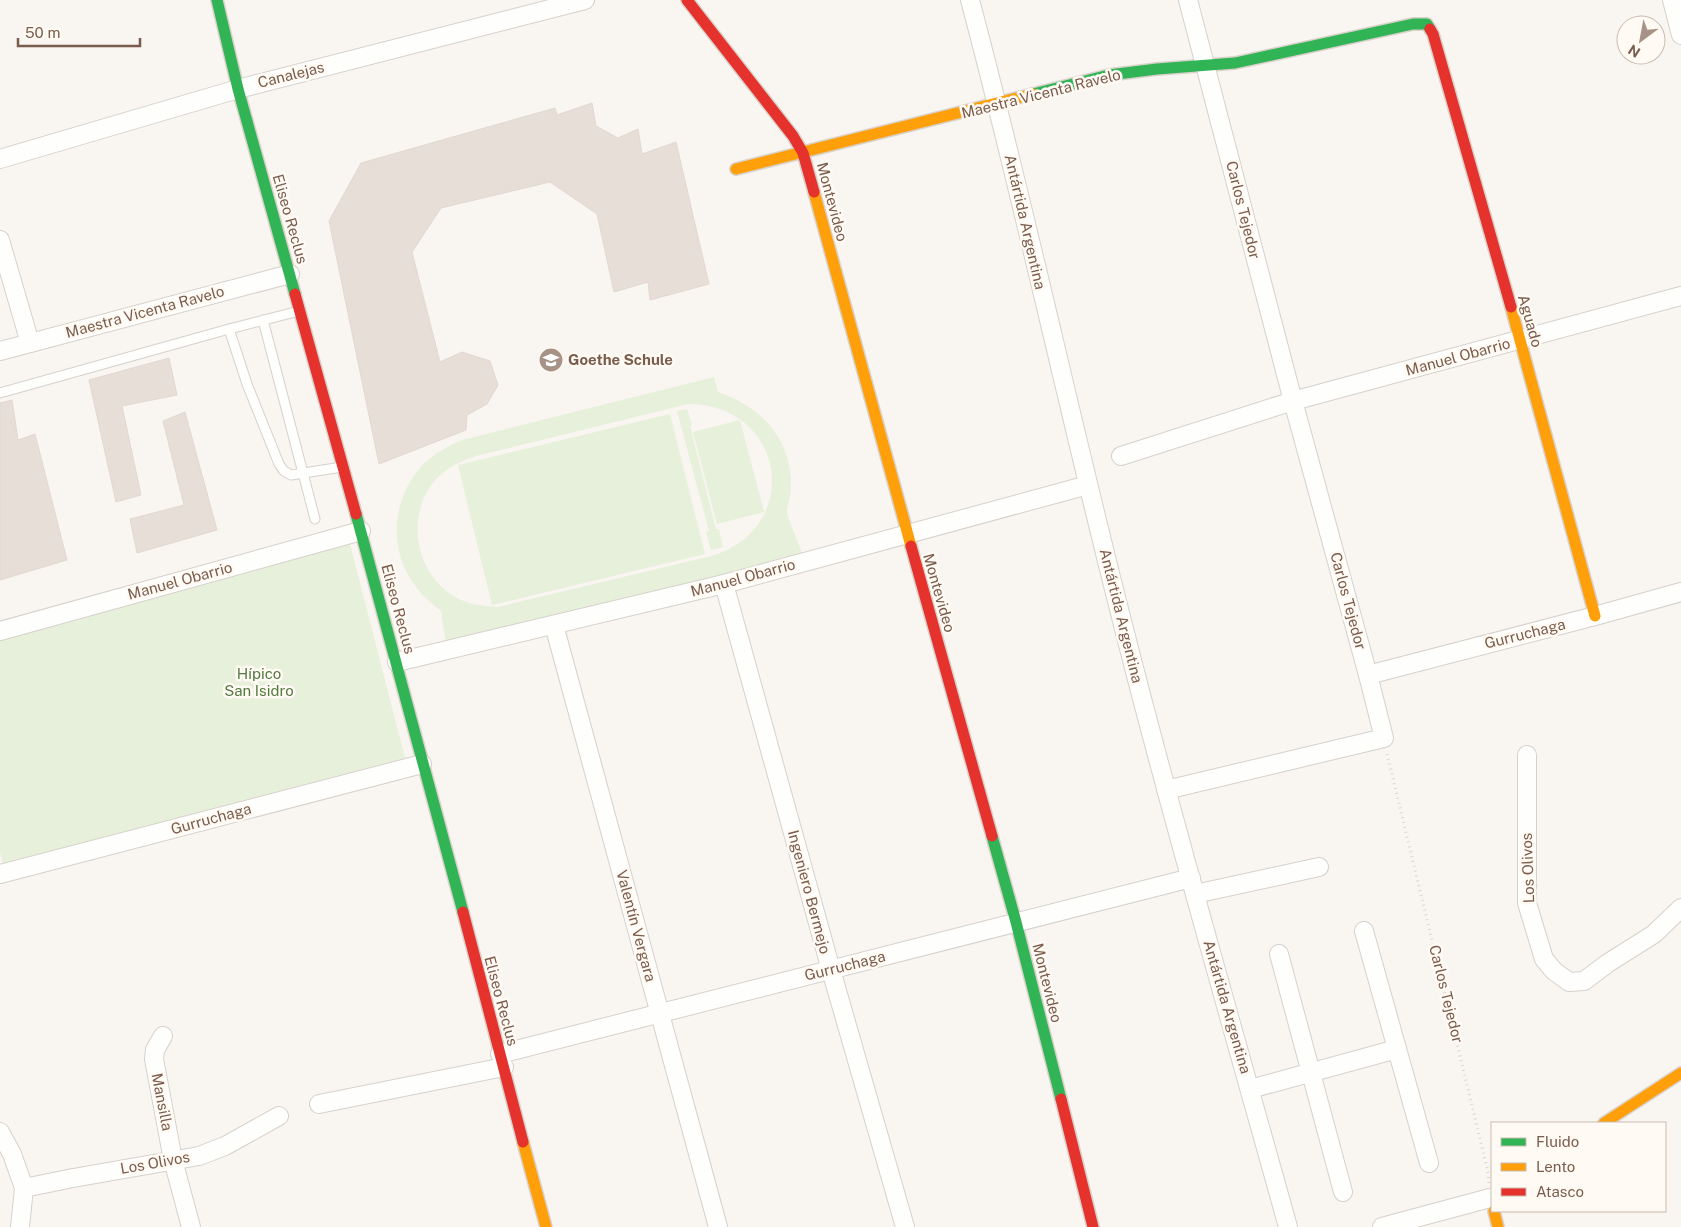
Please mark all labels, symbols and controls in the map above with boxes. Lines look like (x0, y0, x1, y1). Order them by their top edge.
scale bar (18, 15, 140, 47)
north arrow (1616, 15, 1666, 65)
text: 50 m (25, 24, 60, 41)
text: N (1625, 41, 1643, 61)
street label: Canalejas (256, 58, 326, 91)
street label: Maestra Vicenta Ravelo (960, 65, 1122, 122)
street label: Antártida Argentina (1002, 153, 1049, 291)
street label: Carlos Tejedor (1223, 159, 1264, 261)
street label: Montevideo (814, 160, 851, 243)
street label: Eliseo Reclus (270, 172, 311, 266)
street label: Maestra Vicenta Ravelo (64, 282, 226, 341)
street label: Aguado (1515, 293, 1546, 349)
street label: Manuel Obarrio (1404, 334, 1512, 379)
school or university icon: Goethe Schule (538, 347, 564, 373)
place label: Goethe Schule (568, 351, 673, 368)
street label: Antártida Argentina (1097, 547, 1146, 685)
street label: Carlos Tejedor (1327, 550, 1370, 652)
street label: Montevideo (920, 551, 959, 634)
street label: Manuel Obarrio (689, 555, 797, 600)
street label: Manuel Obarrio (126, 558, 234, 603)
street label: Eliseo Reclus (378, 562, 419, 656)
street label: Gurruchaga (1483, 615, 1567, 652)
park label: Hípico San Isidro (224, 665, 294, 699)
street label: Gurruchaga (169, 800, 253, 837)
street label: Ingeniero Bermejo (785, 828, 834, 956)
street label: Los Olivos (1518, 832, 1537, 904)
street label: Valentín Vergara (613, 868, 660, 984)
street label: Antártida Argentina (1200, 938, 1255, 1075)
street label: Montevideo (1029, 941, 1066, 1024)
street label: Carlos Tejedor (1426, 943, 1467, 1045)
street label: Gurruchaga (803, 947, 887, 984)
street label: Eliseo Reclus (481, 954, 522, 1048)
street label: Mansilla (149, 1072, 176, 1132)
legend (1491, 1122, 1666, 1212)
text: Fluido (1536, 1133, 1579, 1150)
street label: Los Olivos (119, 1148, 191, 1177)
text: Lento (1536, 1158, 1575, 1175)
text: Atasco (1536, 1183, 1584, 1200)

